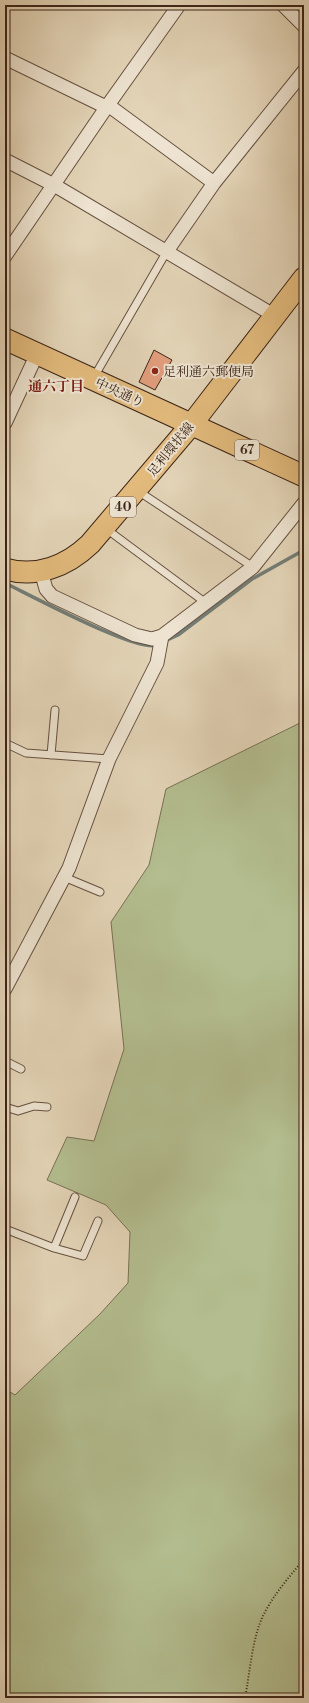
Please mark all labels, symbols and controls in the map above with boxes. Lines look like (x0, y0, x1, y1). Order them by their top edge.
place label: 足利通六郵便局 (163, 364, 254, 380)
marker: 足利通六郵便局 (150, 366, 160, 376)
street label: 中央通り (93, 375, 147, 411)
district label: 通六丁目 (28, 378, 84, 396)
street label: 足利環状線 (144, 419, 197, 480)
road number: 67 (235, 440, 259, 460)
road number: 40 (110, 497, 136, 517)

